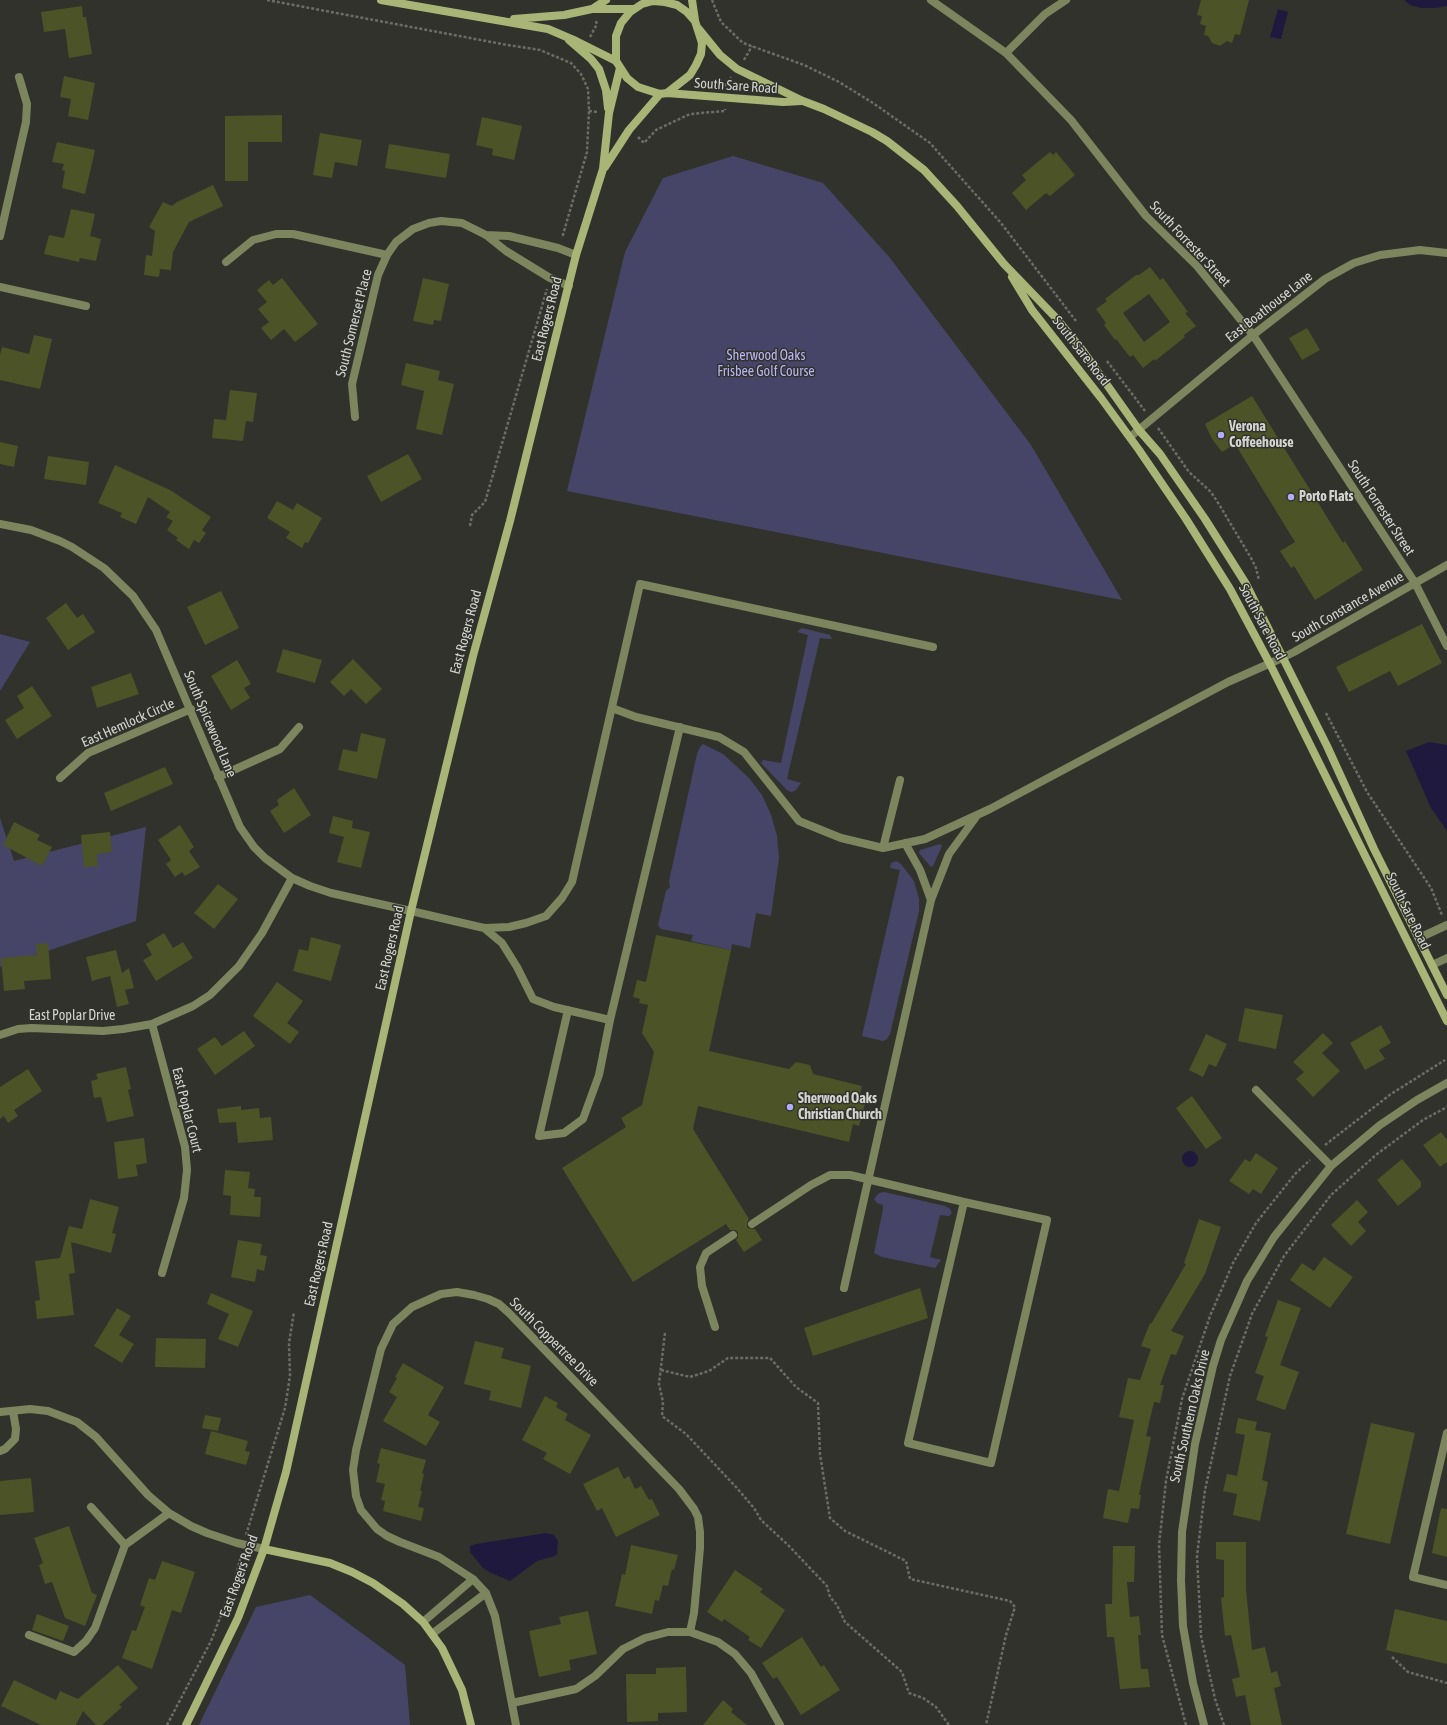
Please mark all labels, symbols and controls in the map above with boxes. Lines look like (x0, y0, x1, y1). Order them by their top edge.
street label: South Sare Road (694, 75, 778, 97)
street label: South Forrester Street (1146, 198, 1234, 290)
street label: South Somerset Place (332, 267, 376, 379)
street label: East Boathouse Lane (1222, 268, 1316, 346)
street label: East Rogers Road (528, 275, 566, 363)
street label: South Sare Road (1049, 313, 1113, 389)
park label: Sherwood Oaks Frisbee Golf Course (717, 348, 815, 380)
place label: Verona Coffeehouse (1229, 419, 1294, 452)
marker: Verona Coffeehouse (1216, 430, 1226, 440)
street label: South Forrester Street (1344, 457, 1418, 559)
place label: Porto Flats (1299, 489, 1354, 505)
marker: Porto Flats (1286, 492, 1296, 502)
street label: South Constance Avenue (1289, 568, 1407, 646)
street label: South Sare Road (1235, 581, 1289, 663)
street label: East Rogers Road (447, 588, 485, 676)
street label: South Spicewood Lane (180, 668, 240, 780)
street label: East Hemlock Circle (79, 695, 177, 751)
street label: South Sare Road (1382, 870, 1434, 952)
street label: East Rogers Road (372, 904, 408, 992)
street label: East Poplar Drive (29, 1008, 115, 1024)
street label: East Poplar Court (168, 1066, 206, 1154)
place label: Sherwood Oaks Christian Church (798, 1091, 882, 1124)
marker: Sherwood Oaks Christian Church (785, 1102, 795, 1112)
street label: East Rogers Road (301, 1220, 337, 1308)
street label: South Coppertree Drive (506, 1294, 602, 1390)
street label: South Southern Oaks Drive (1167, 1348, 1213, 1484)
street label: East Rogers Road (216, 1532, 262, 1620)

